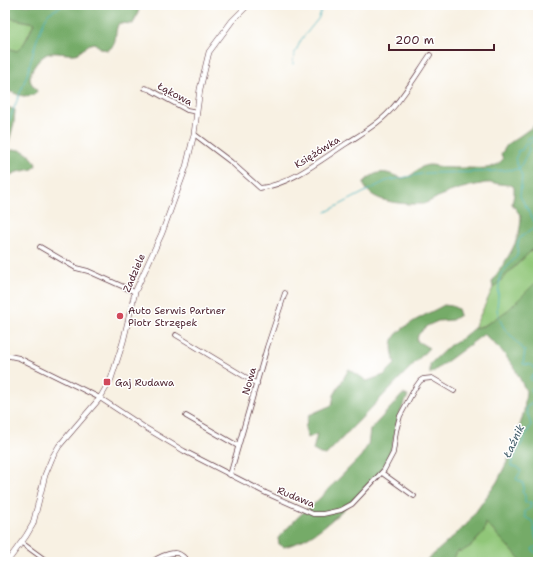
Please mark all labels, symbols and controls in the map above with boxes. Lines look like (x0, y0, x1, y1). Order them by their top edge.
scale bar (389, 26, 494, 52)
text: 200 m (395, 32, 434, 48)
street label: Łąkowa (154, 79, 195, 109)
street label: Księżówka (292, 133, 343, 171)
street label: Zadziele (120, 251, 148, 294)
place label: Auto Serwis Partner Piotr Strzępek (128, 304, 226, 329)
marker: Auto Serwis Partner Piotr Strzępek (115, 311, 125, 321)
street label: Nowa (239, 365, 259, 396)
place label: Gaj Rudawa (115, 376, 175, 389)
marker: Gaj Rudawa (102, 377, 112, 387)
water label: Łaźnik (499, 421, 529, 461)
street label: Rudawa (275, 484, 317, 511)

